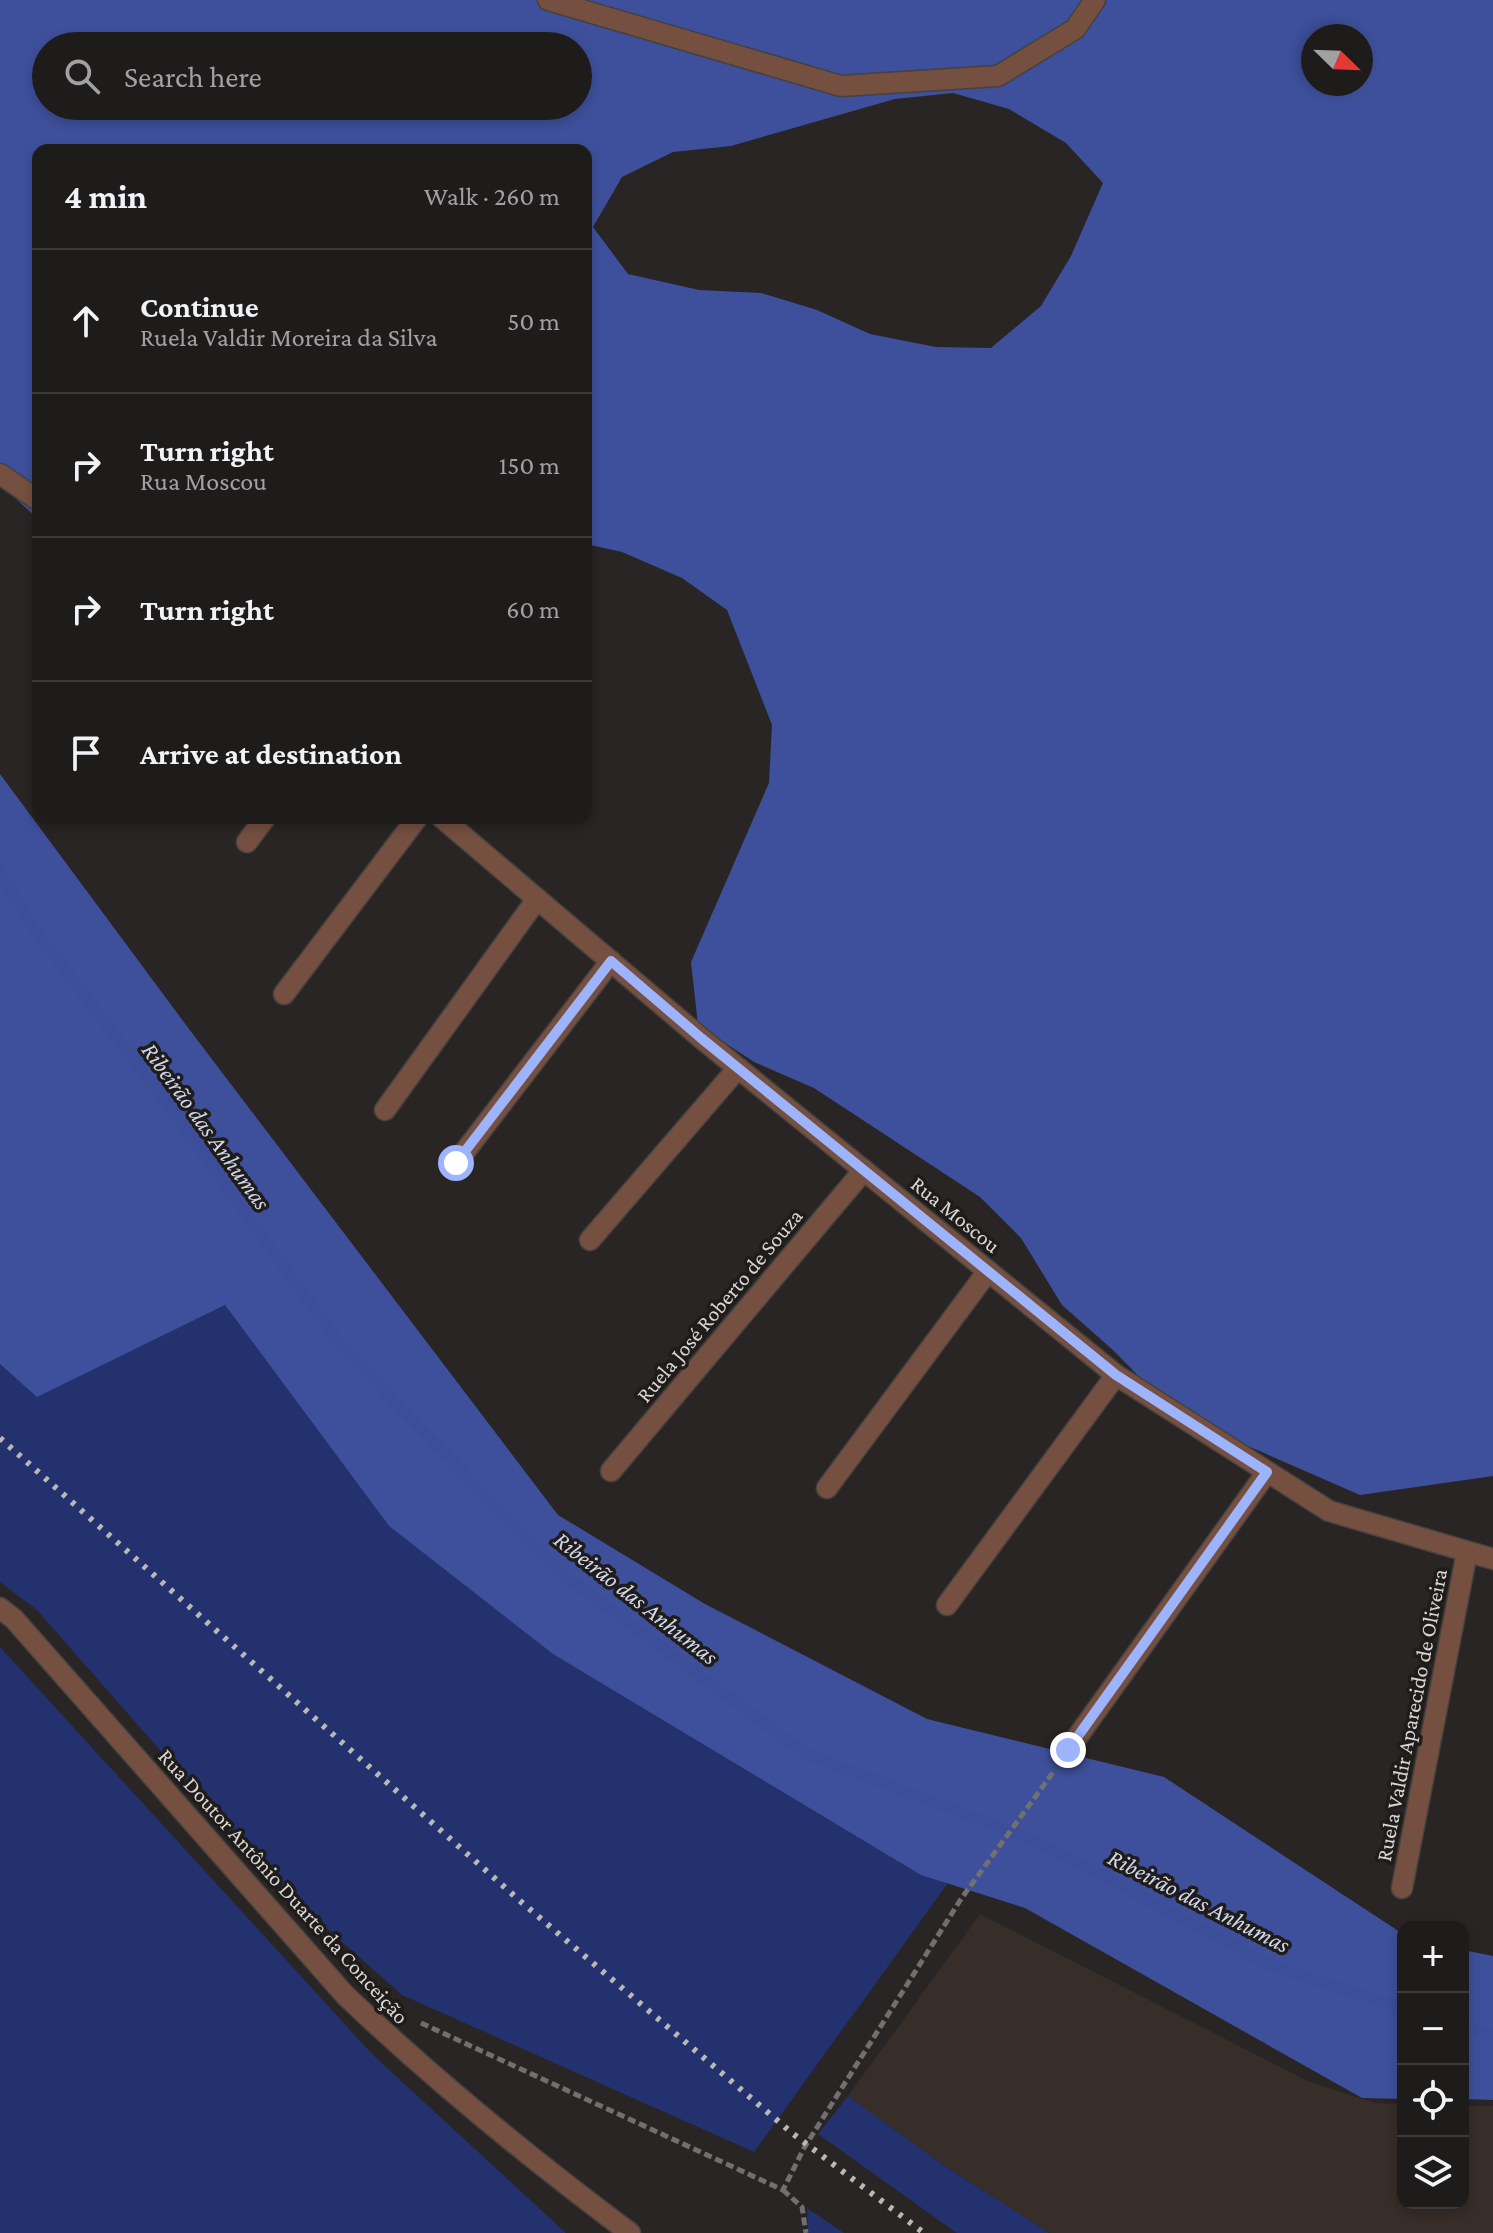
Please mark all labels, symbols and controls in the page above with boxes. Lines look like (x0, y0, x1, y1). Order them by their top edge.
north arrow (1301, 24, 1373, 96)
search box (32, 32, 592, 120)
icon: search (60, 54, 104, 98)
text: Search here (124, 60, 262, 93)
text: 4 min (64, 178, 147, 215)
text: Walk · 260 m (424, 182, 560, 211)
text: Continue (140, 290, 259, 323)
icon: ahead (64, 299, 108, 343)
text: 50 m (507, 307, 560, 336)
text: Ruela Valdir Moreira da Silva (140, 323, 437, 352)
text: Turn right (140, 434, 274, 467)
icon: right (64, 443, 108, 487)
text: 150 m (499, 451, 560, 480)
text: Rua Moscou (140, 467, 267, 496)
icon: right (64, 587, 108, 631)
text: Turn right (140, 593, 274, 626)
text: 60 m (506, 595, 560, 624)
icon: arrive (64, 731, 108, 775)
text: Arrive at destination (140, 737, 402, 770)
water label: Ribeirão das Anhumas (137, 1037, 276, 1215)
route start (438, 1145, 474, 1181)
street label: Rua Moscou (906, 1171, 1006, 1258)
street label: Ruela José Roberto de Souza (631, 1204, 808, 1407)
water label: Ribeirão das Anhumas (549, 1525, 724, 1670)
street label: Ruela Valdir Aparecido de Oliveira (1371, 1567, 1452, 1863)
route end (1050, 1732, 1086, 1768)
street label: Rua Doutor Antônio Duarte da Conceição (153, 1744, 414, 2029)
water label: Ribeirão das Anhumas (1104, 1843, 1295, 1958)
map controls (1397, 1921, 1469, 2209)
button: + (1397, 1921, 1469, 1993)
button: − (1397, 1993, 1469, 2065)
button: locate (1397, 2065, 1469, 2137)
button: layers (1397, 2137, 1469, 2209)

